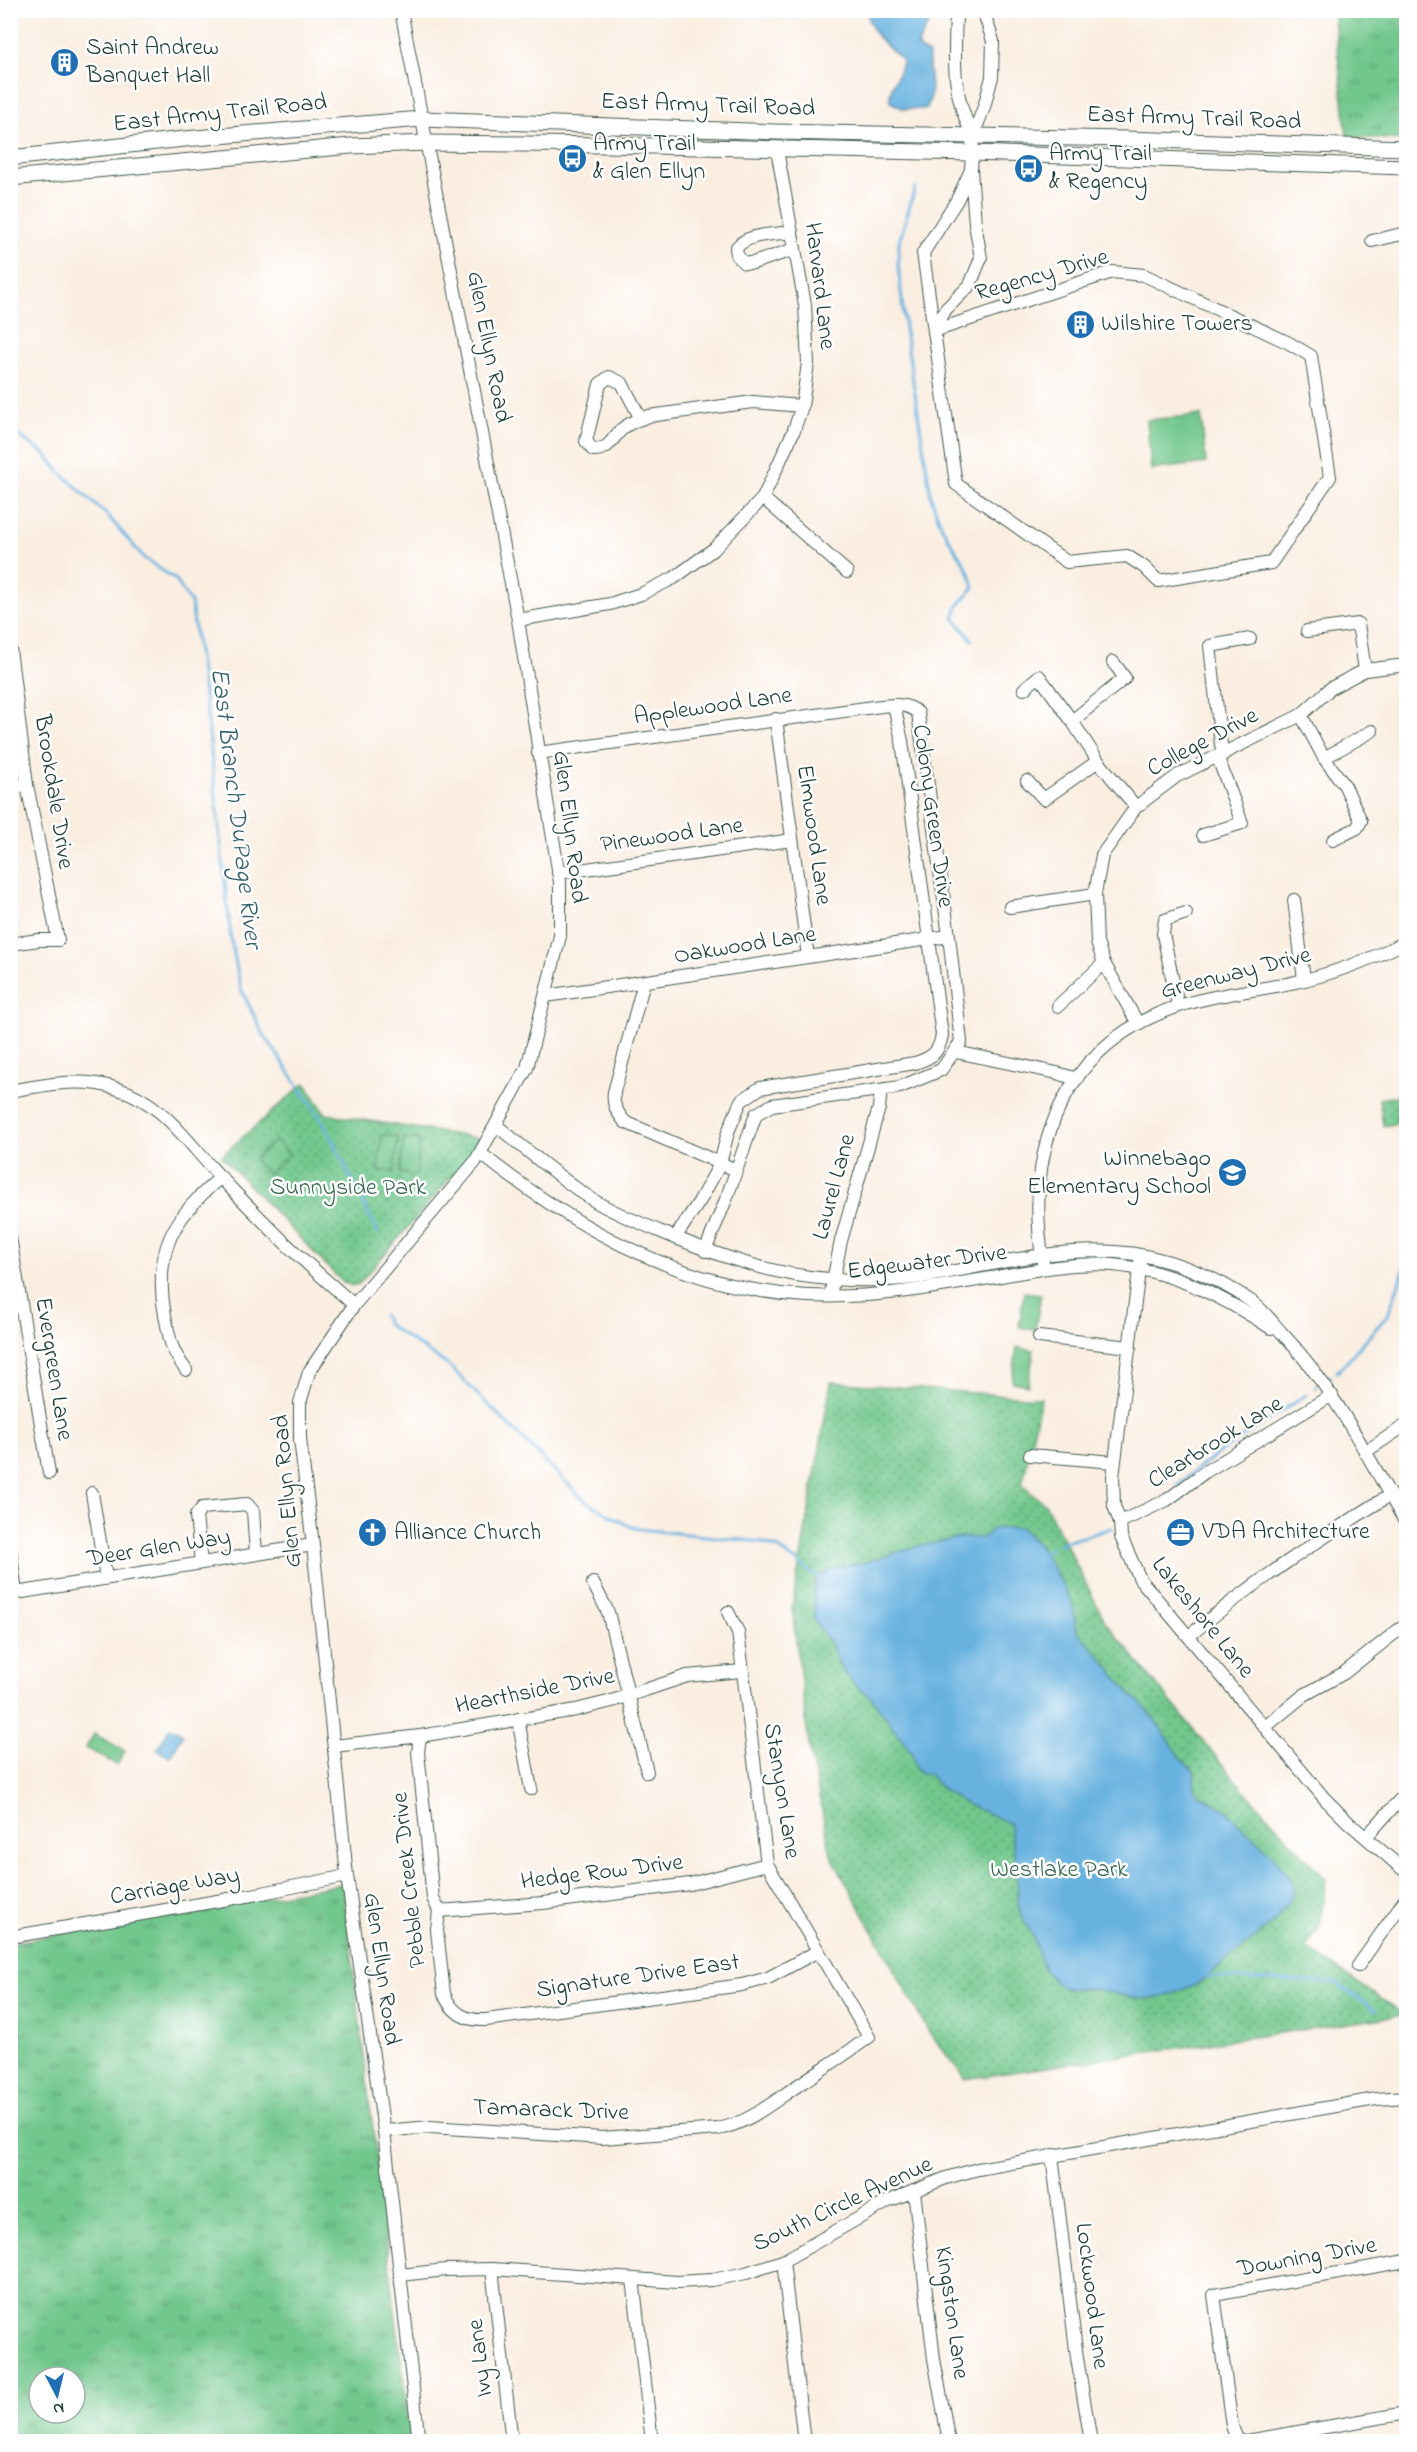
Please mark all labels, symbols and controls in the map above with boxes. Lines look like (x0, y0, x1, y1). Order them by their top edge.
place label: Saint Andrew Banquet Hall (85, 31, 219, 94)
building icon: Saint Andrew Banquet Hall (49, 46, 81, 78)
street label: East Army Trail Road (111, 85, 329, 144)
street label: East Army Trail Road (600, 85, 816, 128)
street label: East Army Trail Road (1086, 98, 1302, 141)
place label: Army Trail & Glen Ellyn (593, 127, 705, 191)
place label: Army Trail & Regency (1049, 137, 1152, 201)
bus stop icon: Army Trail & Glen Ellyn (556, 142, 588, 174)
bus stop icon: Army Trail & Regency (1012, 152, 1044, 184)
street label: Harvard Lane (794, 220, 844, 352)
street label: Regency Drive (971, 240, 1113, 313)
street label: Glen Ellyn Road (455, 268, 520, 426)
place label: Wilshire Towers (1101, 307, 1253, 342)
building icon: Wilshire Towers (1064, 308, 1096, 340)
water label: East Branch DuPage River (199, 666, 271, 953)
street label: Applewood Lane (632, 679, 795, 735)
street label: College Drive (1141, 699, 1265, 787)
street label: Brookdale Drive (23, 711, 82, 872)
street label: Colony Green Drive (901, 722, 962, 910)
street label: Glen Ellyn Road (541, 749, 596, 906)
street label: Elmwood Lane (786, 762, 840, 908)
street label: Pinewood Lane (598, 809, 746, 863)
street label: Oakwood Lane (671, 917, 819, 975)
street label: Greenway Drive (1157, 938, 1315, 1011)
street label: Laurel Lane (804, 1130, 866, 1244)
place label: Winnebago Elementary School (1027, 1142, 1211, 1206)
school or university icon: Winnebago Elementary School (1216, 1157, 1248, 1189)
park label: Sunnyside Park (270, 1171, 427, 1207)
street label: Edgewater Drive (845, 1236, 1009, 1290)
street label: Evergreen Lane (24, 1295, 82, 1443)
street label: Clearbrook Lane (1142, 1387, 1291, 1499)
street label: Glen Ellyn Road (264, 1412, 313, 1569)
place label: VDA Architecture (1201, 1515, 1370, 1550)
place label: Alliance Church (394, 1516, 541, 1551)
office icon: VDA Architecture (1165, 1516, 1197, 1548)
church icon: Alliance Church (357, 1517, 389, 1549)
street label: Deer Glen Way (84, 1520, 234, 1579)
street label: Lakeshore Lane (1142, 1550, 1262, 1687)
street label: Hearthside Drive (452, 1659, 618, 1725)
street label: Stanyon Lane (752, 1721, 809, 1862)
street label: Pebble Creek Drive (383, 1790, 437, 1970)
street label: Hedge Row Drive (519, 1846, 685, 1900)
park label: Westlake Park (990, 1853, 1128, 1888)
street label: Carriage Way (108, 1858, 243, 1917)
street label: Glen Ellyn Road (352, 1890, 409, 2048)
street label: Signature Drive East (534, 1945, 742, 2009)
street label: Tamarack Drive (472, 2091, 630, 2131)
street label: South Circle Avenue (747, 2148, 939, 2262)
street label: Lockwood Lane (1065, 2221, 1117, 2371)
street label: Downing Drive (1234, 2229, 1380, 2288)
street label: Kingston Lane (924, 2244, 978, 2382)
street label: Ivy Lane (459, 2316, 504, 2399)
north arrow (27, 2365, 87, 2425)
text: N (52, 2395, 65, 2420)

